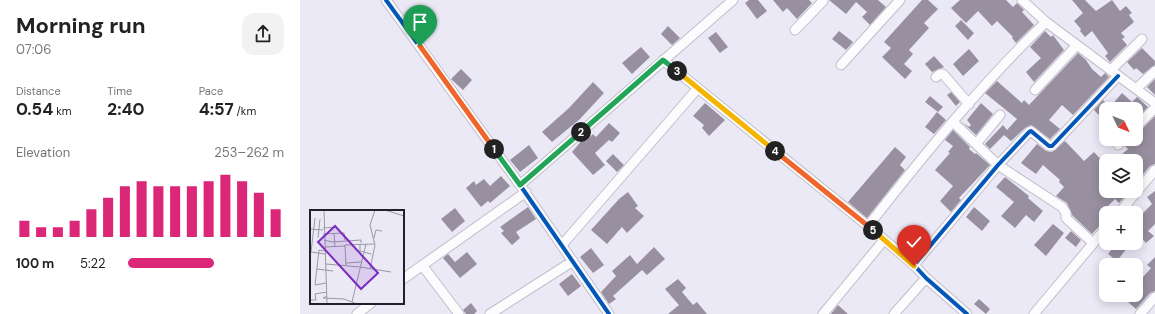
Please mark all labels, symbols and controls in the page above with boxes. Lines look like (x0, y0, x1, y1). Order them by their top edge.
pin (403, 5, 437, 46)
text: Morning run (16, 11, 146, 40)
icon: arrive (409, 11, 431, 33)
button: share (242, 13, 284, 55)
text: 07:06 (16, 41, 51, 58)
pin: 3 (667, 61, 687, 81)
text: 3 (674, 64, 680, 78)
text: Distance (16, 84, 61, 98)
text: Time (107, 84, 132, 98)
text: Pace (199, 84, 223, 98)
text: 0.54 (16, 98, 53, 120)
text: 2:40 (107, 98, 144, 120)
text: 4:57 (199, 98, 234, 120)
north arrow (1099, 102, 1143, 146)
map controls (1099, 102, 1143, 302)
text: km (53, 104, 71, 118)
text: /km (234, 104, 256, 118)
pin: 2 (571, 122, 591, 142)
text: 2 (578, 125, 584, 139)
pin: 1 (484, 139, 504, 159)
pin: 4 (765, 141, 785, 161)
text: 1 (492, 142, 496, 156)
text: Elevation (16, 144, 70, 161)
text: 253–262 m (214, 144, 284, 161)
text: 4 (771, 144, 779, 158)
button: layers (1099, 154, 1143, 198)
button: + (1099, 206, 1143, 250)
inset map (310, 210, 404, 304)
pin: 5 (863, 220, 883, 240)
text: 5 (870, 223, 876, 237)
pin (897, 225, 931, 266)
icon: check (903, 231, 925, 253)
text: 100 m (16, 255, 54, 272)
text: 5:22 (80, 255, 106, 272)
button: − (1099, 258, 1143, 302)

